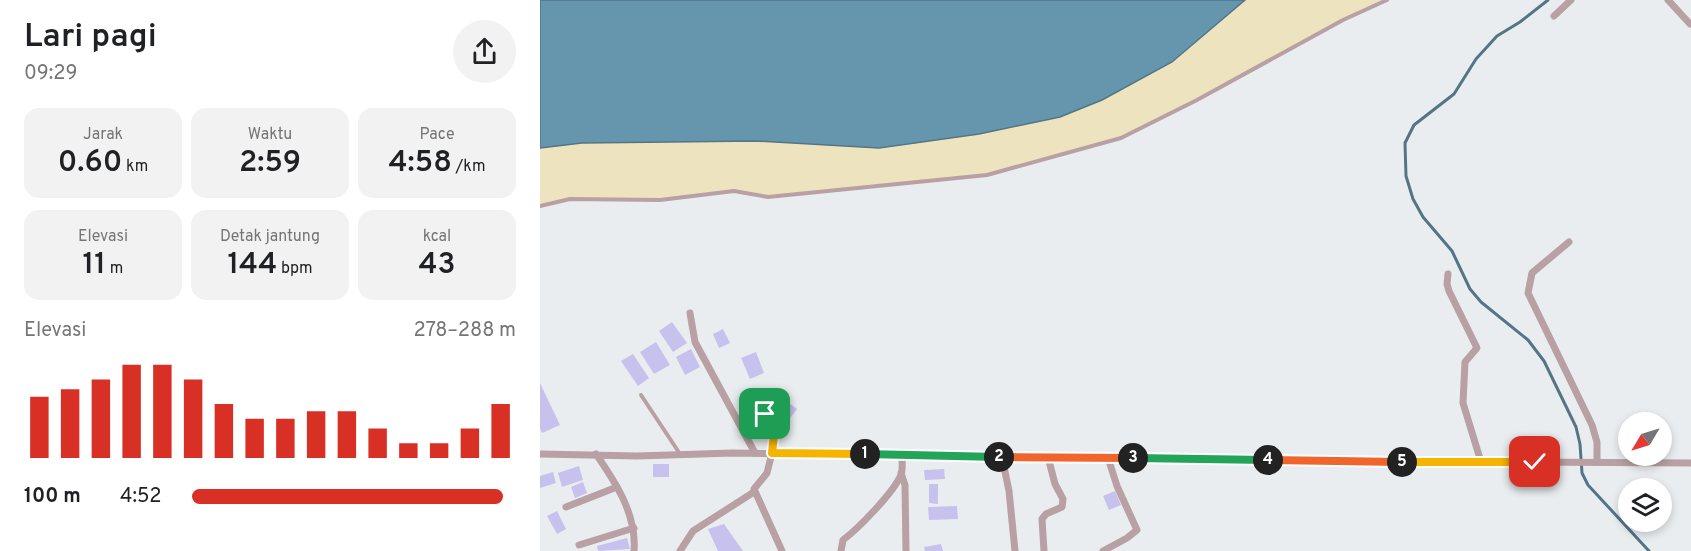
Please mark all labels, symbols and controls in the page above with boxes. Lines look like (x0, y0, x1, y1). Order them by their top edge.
text: Lari pagi (24, 17, 157, 59)
button: share (453, 20, 516, 83)
text: 09:29 (24, 61, 77, 87)
text: Jarak (83, 125, 123, 145)
text: Waktu (248, 125, 292, 145)
text: Pace (419, 125, 455, 145)
text: 0.60 (58, 145, 122, 182)
text: 2:59 (239, 145, 301, 182)
text: 4:58 (389, 145, 452, 182)
text: km (122, 157, 148, 177)
text: /km (452, 157, 485, 177)
text: Elevasi (78, 227, 128, 247)
text: Detak jantung (220, 227, 320, 247)
text: kcal (423, 227, 451, 247)
text: 11 (83, 247, 106, 284)
text: 144 (228, 247, 277, 284)
text: 43 (418, 247, 456, 284)
text: m (106, 259, 123, 279)
text: bpm (277, 259, 312, 279)
text: Elevasi (24, 318, 86, 344)
text: 278–288 m (413, 318, 516, 344)
pin (739, 388, 790, 439)
icon: arrive (748, 397, 781, 430)
north arrow (1618, 412, 1672, 466)
map controls (1618, 412, 1672, 532)
pin (1509, 436, 1560, 487)
pin: 1 (850, 439, 880, 469)
pin: 2 (984, 442, 1014, 472)
pin: 3 (1118, 443, 1148, 473)
text: 1 (862, 444, 868, 464)
pin: 4 (1253, 445, 1283, 475)
icon: check (1518, 445, 1551, 478)
text: 2 (994, 447, 1004, 467)
pin: 5 (1387, 447, 1417, 477)
text: 3 (1128, 448, 1138, 468)
text: 4 (1263, 450, 1273, 470)
text: 5 (1397, 452, 1407, 472)
button: layers (1618, 478, 1672, 532)
text: 100 m (24, 484, 81, 510)
text: 4:52 (120, 484, 161, 510)

